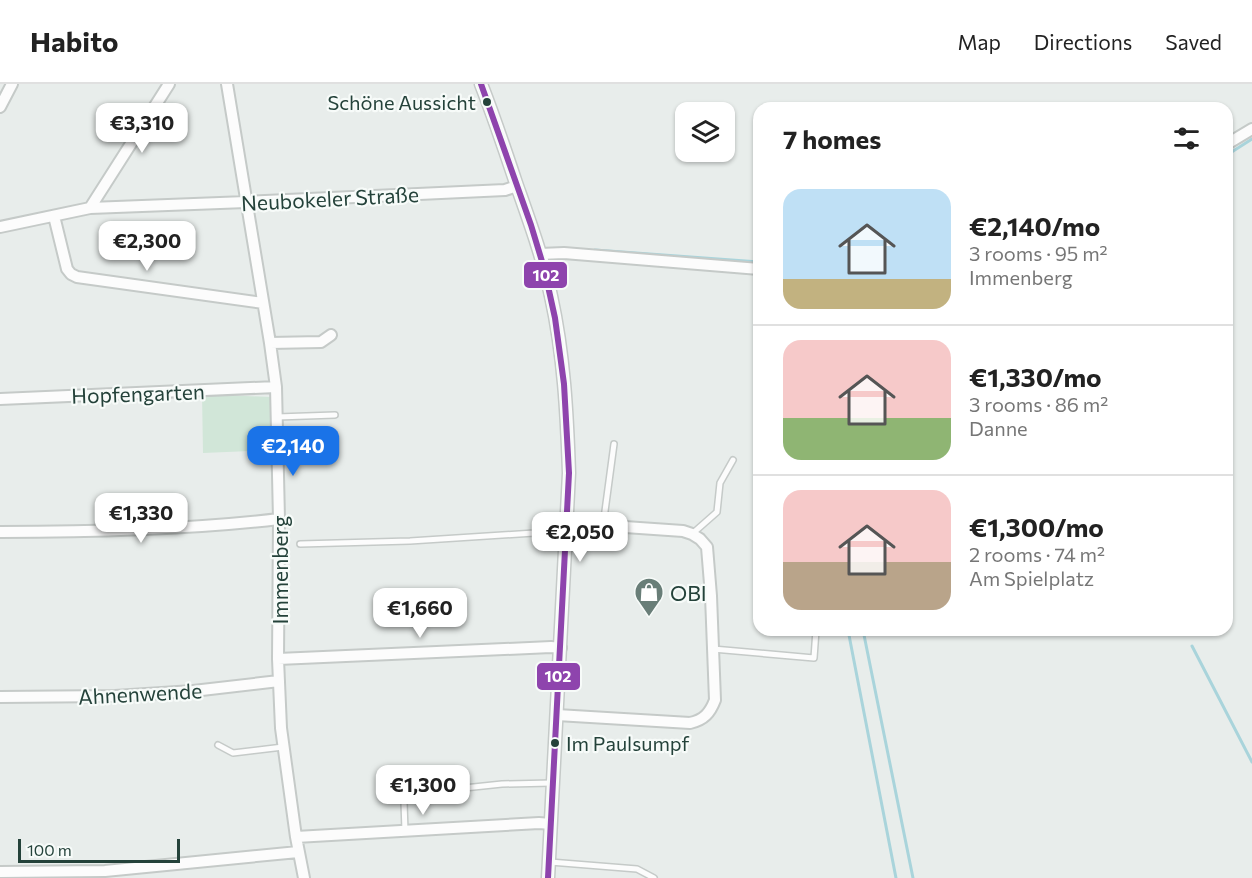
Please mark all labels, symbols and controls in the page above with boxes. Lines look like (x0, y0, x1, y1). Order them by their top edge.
text: Habito (30, 24, 119, 58)
text: Map (958, 29, 1001, 54)
text: Directions (1034, 29, 1132, 54)
text: Saved (1165, 29, 1222, 54)
place label: Schöne Aussicht (327, 90, 476, 114)
marker: Schöne Aussicht (481, 96, 493, 108)
map controls (675, 102, 735, 162)
button: layers (675, 102, 735, 162)
pin: €3,310 (93, 103, 191, 154)
text: €3,310 (110, 110, 174, 134)
icon: filters (1170, 122, 1203, 155)
text: 7 homes (783, 123, 881, 154)
street label: Neubokeler Straße (240, 181, 420, 215)
text: €2,140/mo (969, 210, 1100, 241)
icon: home (831, 213, 903, 285)
pin: €2,300 (98, 221, 196, 272)
text: €2,300 (113, 228, 181, 252)
text: 3 rooms · 95 m² (969, 241, 1108, 265)
line badge: 102 (523, 261, 568, 289)
text: 102 (533, 265, 559, 284)
text: Immenberg (969, 265, 1073, 289)
text: €1,330/mo (969, 361, 1102, 392)
icon: home (831, 364, 903, 436)
street label: Hopfengarten (71, 378, 205, 408)
text: 3 rooms · 86 m² (969, 392, 1108, 416)
text: Danne (969, 416, 1028, 440)
pin: €2,140 (244, 426, 342, 477)
text: €2,140 (261, 433, 325, 457)
pin: €1,330 (92, 493, 190, 544)
text: €1,330 (109, 500, 173, 524)
text: €1,300/mo (969, 511, 1104, 542)
pin: €2,050 (531, 512, 629, 563)
icon: home (831, 514, 903, 586)
street label: Immenberg (267, 516, 292, 624)
text: €2,050 (546, 519, 614, 543)
text: 2 rooms · 74 m² (969, 542, 1105, 566)
text: Am Spielplatz (969, 566, 1094, 590)
shop icon: OBI (633, 576, 665, 618)
place label: OBI (670, 580, 707, 605)
pin: €1,660 (371, 588, 469, 639)
text: €1,660 (387, 595, 453, 619)
line badge: 102 (536, 662, 581, 691)
text: 102 (545, 666, 571, 685)
street label: Ahnenwende (77, 677, 203, 709)
place label: Im Paulsumpf (566, 731, 690, 755)
marker: Im Paulsumpf (549, 737, 561, 749)
pin: €1,300 (374, 765, 472, 816)
text: €1,300 (390, 772, 456, 796)
scale bar (18, 836, 180, 864)
text: 100 m (27, 840, 72, 859)

